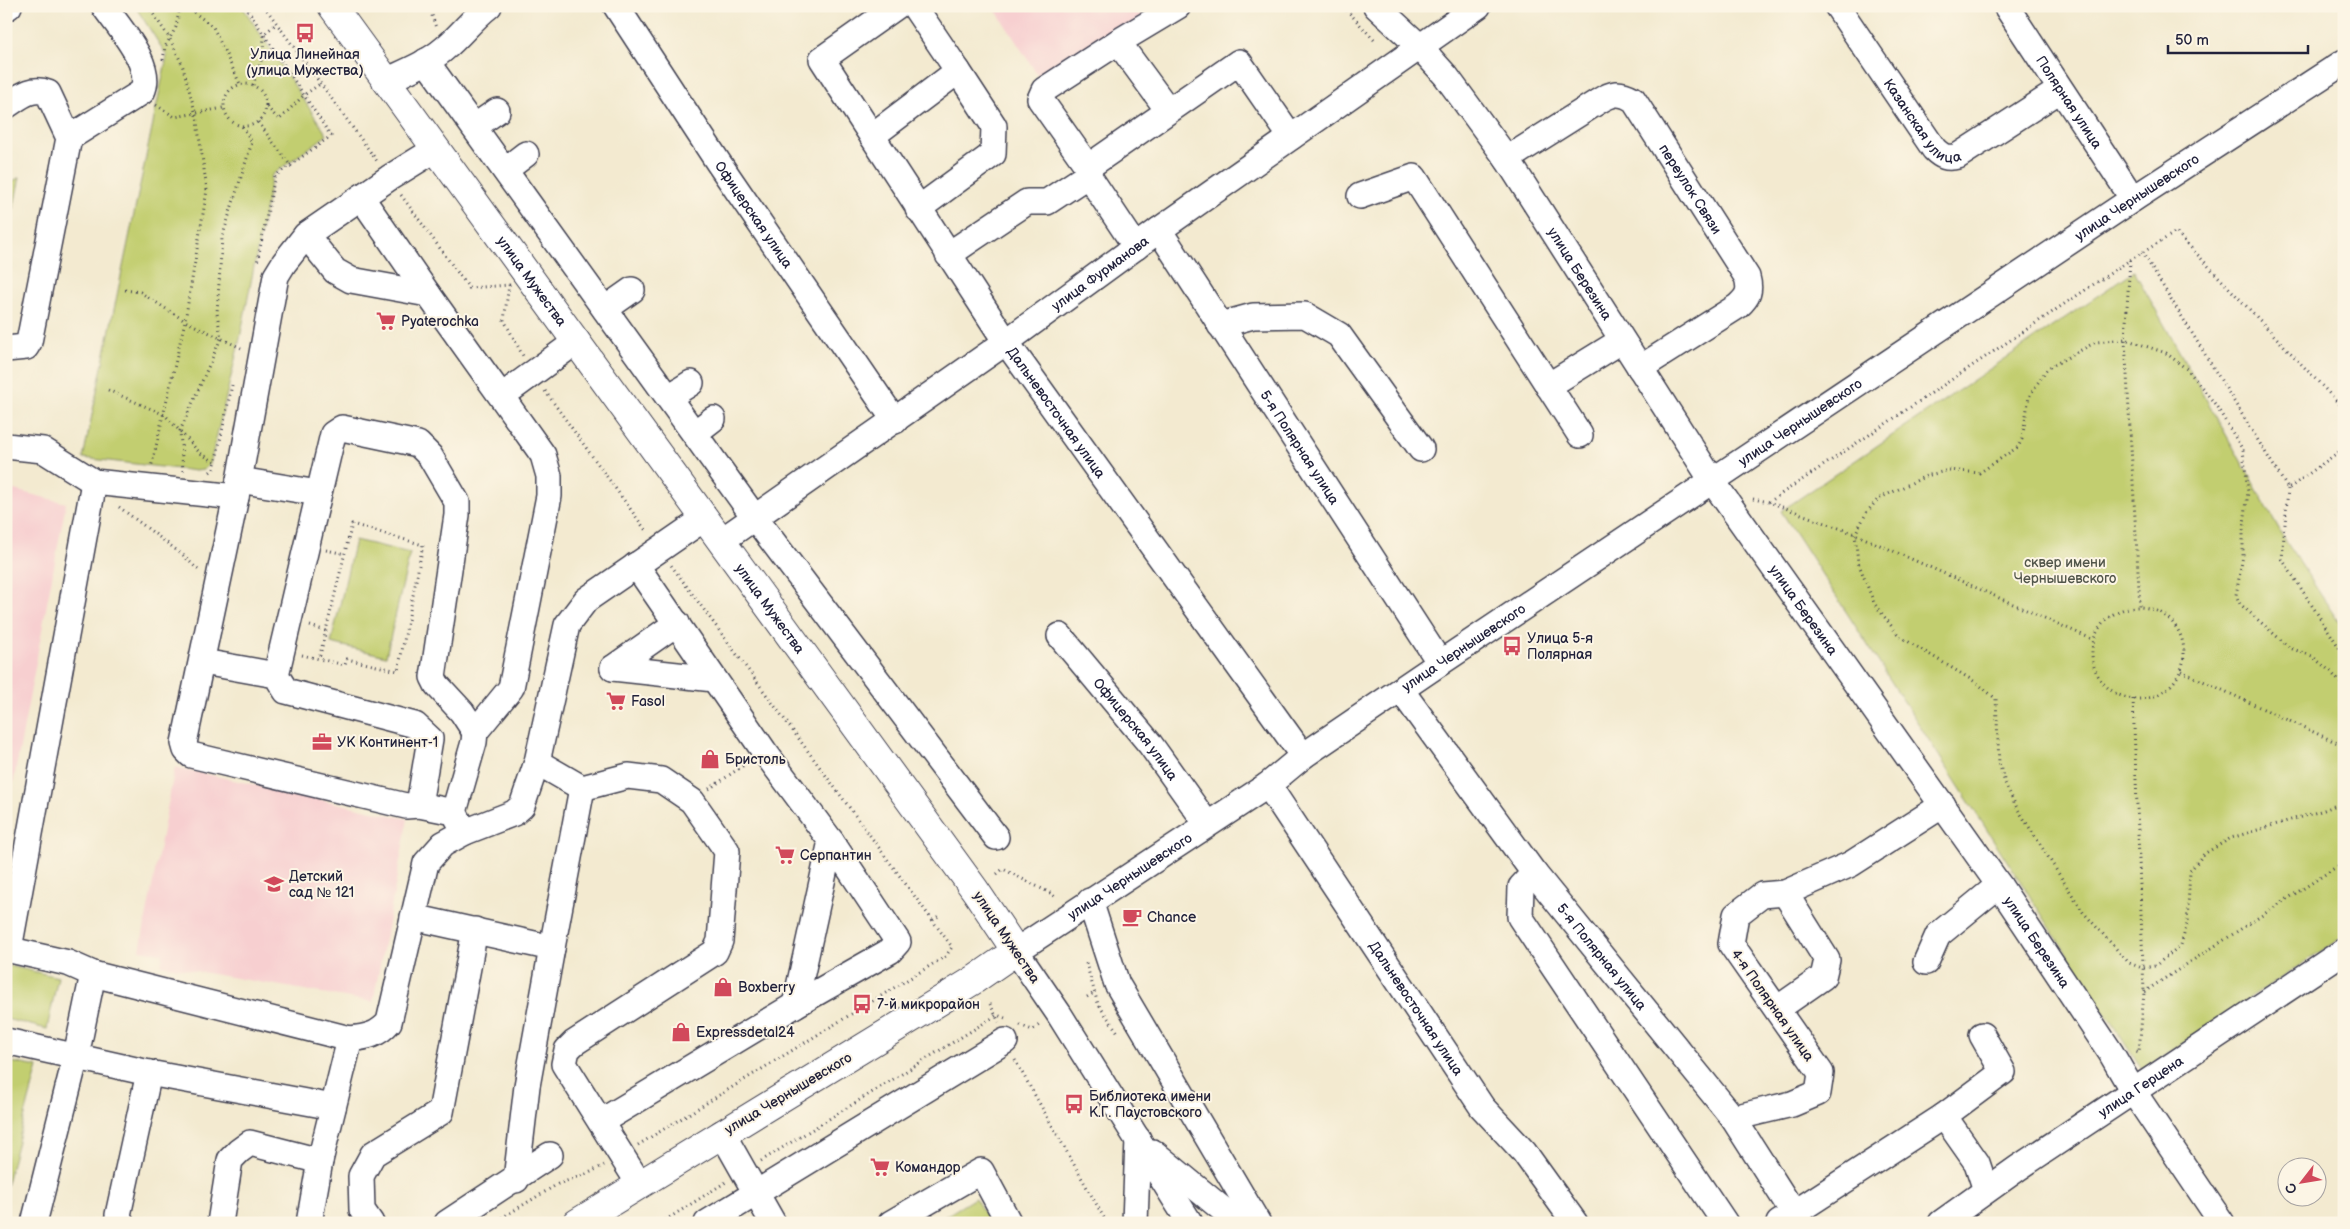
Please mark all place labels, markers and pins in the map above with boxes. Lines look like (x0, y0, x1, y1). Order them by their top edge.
bus stop icon: Улица Линейная (улица Мужества) (294, 22, 316, 44)
place label: Улица Линейная (улица Мужества) (246, 46, 364, 79)
supermarket icon: Pyaterochka (375, 310, 397, 332)
place label: Pyaterochka (401, 313, 479, 330)
place label: Улица 5-я Полярная (1527, 630, 1593, 663)
bus stop icon: Улица 5-я Полярная (1501, 635, 1523, 657)
supermarket icon: Fasol (605, 690, 627, 712)
place label: Fasol (631, 693, 665, 710)
office icon: УК Континент-1 (311, 731, 333, 753)
place label: УК Континент-1 (337, 734, 438, 751)
shop icon: Бристоль (699, 748, 721, 770)
place label: Бристоль (725, 751, 786, 768)
supermarket icon: Серпантин (774, 844, 796, 866)
place label: Серпантин (800, 847, 872, 864)
place label: Детский сад № 121 (289, 868, 354, 901)
school or university icon: Детский сад № 121 (263, 873, 285, 895)
cafe icon: Chance (1121, 906, 1143, 928)
place label: Chance (1147, 909, 1196, 926)
shop icon: Boxberry (712, 976, 734, 998)
place label: Boxberry (738, 979, 796, 996)
bus stop icon: 7-й микрорайон (851, 993, 873, 1015)
place label: 7-й микрорайон (877, 996, 980, 1013)
shop icon: Expressdetal24 (670, 1021, 692, 1043)
place label: Expressdetal24 (696, 1024, 795, 1041)
place label: Библиотека имени К.Г. Паустовского (1089, 1088, 1211, 1121)
bus stop icon: Библиотека имени К.Г. Паустовского (1063, 1093, 1085, 1115)
supermarket icon: Командор (869, 1156, 891, 1178)
place label: Командор (895, 1159, 961, 1176)

